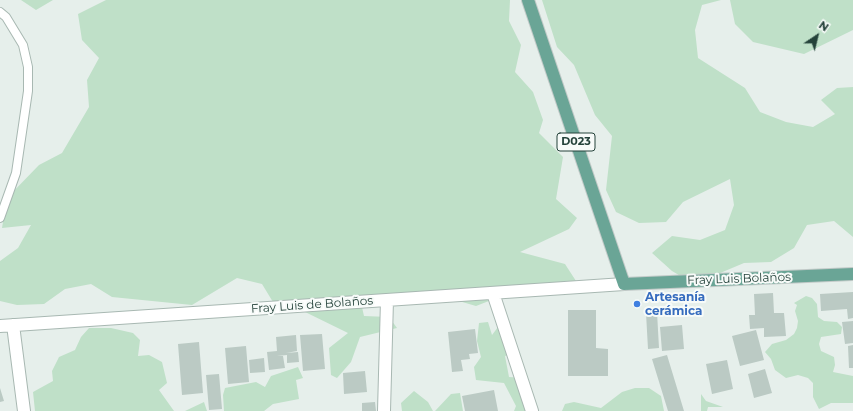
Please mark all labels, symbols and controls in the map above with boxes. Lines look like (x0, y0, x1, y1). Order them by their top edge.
north arrow (797, 16, 837, 56)
text: N (816, 18, 832, 34)
road number: D023 (557, 133, 595, 151)
street label: Fray Luis Bolaños (687, 270, 791, 288)
place label: Artesanía cerámica (645, 290, 705, 318)
street label: Fray Luis de Bolaños (250, 294, 374, 316)
marker: Artesanía cerámica (632, 299, 642, 309)

